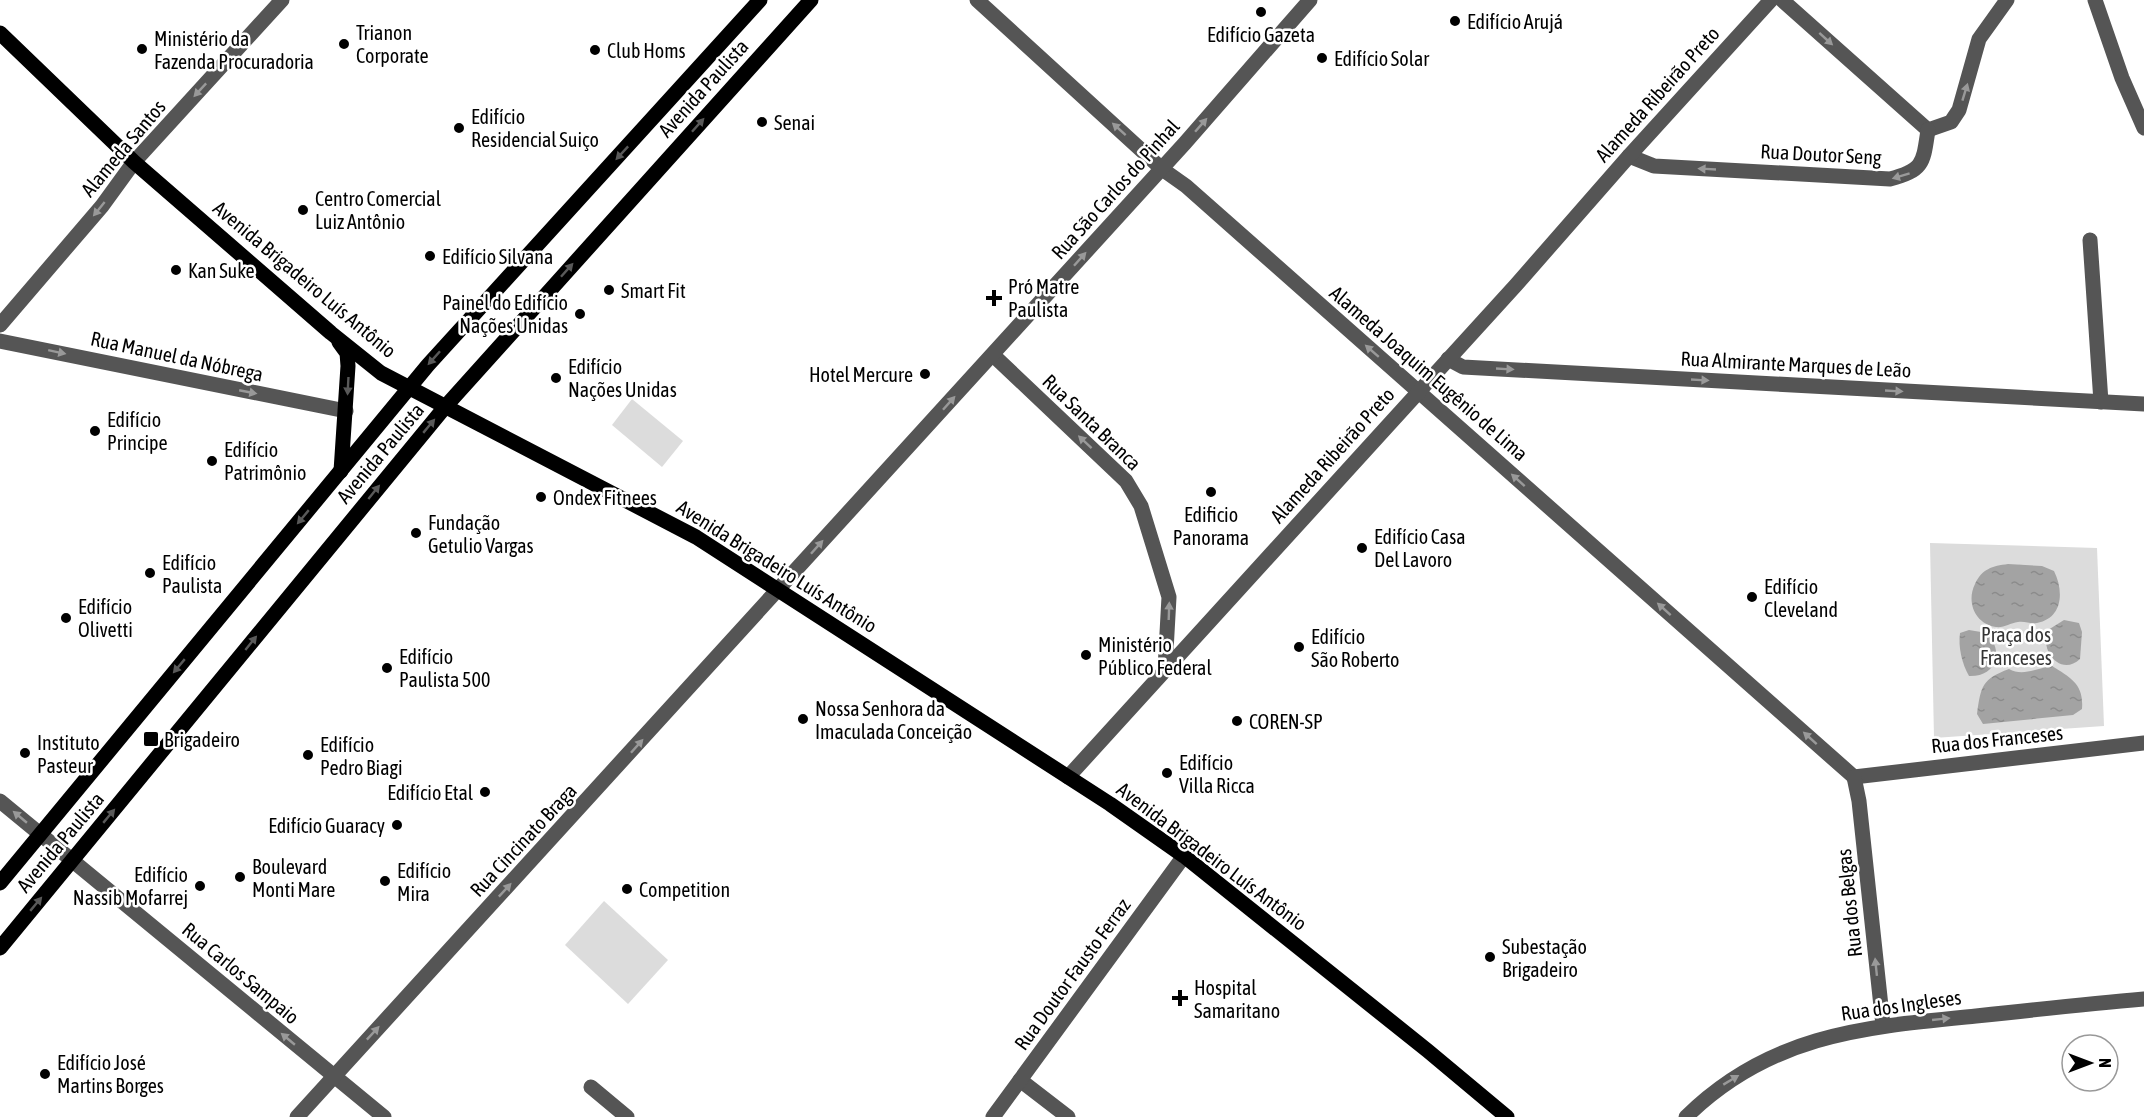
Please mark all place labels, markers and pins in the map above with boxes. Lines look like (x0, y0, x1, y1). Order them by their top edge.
marker: Edifício Gazeta (1254, 5, 1268, 19)
place label: Edifício Arujá (1467, 10, 1563, 33)
marker: Edifício Arujá (1448, 14, 1462, 28)
place label: Trianon Corporate (356, 21, 429, 67)
place label: Edifício Gazeta (1207, 23, 1315, 46)
place label: Ministério da Fazenda Procuradoria (154, 27, 314, 73)
marker: Trianon Corporate (337, 37, 351, 51)
place label: Club Homs (607, 39, 686, 62)
marker: Ministério da Fazenda Procuradoria (135, 42, 149, 56)
marker: Club Homs (588, 43, 602, 57)
place label: Edifício Solar (1334, 47, 1430, 70)
marker: Edifício Solar (1315, 51, 1329, 65)
place label: Edifício Residencial Suiço (471, 105, 599, 151)
place label: Senai (774, 111, 815, 134)
marker: Senai (755, 115, 769, 129)
marker: Edifício Residencial Suiço (452, 121, 466, 135)
place label: Centro Comercial Luiz Antônio (315, 187, 442, 233)
marker: Centro Comercial Luiz Antônio (296, 203, 310, 217)
place label: Edifício Silvana (442, 245, 553, 268)
marker: Edifício Silvana (423, 249, 437, 263)
place label: Kan Suke (188, 259, 255, 282)
marker: Kan Suke (169, 263, 183, 277)
place label: Pró Matre Paulista (1008, 275, 1079, 321)
place label: Smart Fit (621, 279, 686, 302)
marker: Smart Fit (602, 283, 616, 297)
marker: Pró Matre Paulista (985, 289, 1003, 307)
place label: Painel do Edifício Nações Unidas (442, 291, 568, 337)
marker: Painel do Edifício Nações Unidas (573, 307, 587, 321)
place label: Edifício Nações Unidas (568, 355, 677, 401)
place label: Hotel Mercure (809, 363, 913, 386)
marker: Hotel Mercure (918, 367, 932, 381)
marker: Edifício Nações Unidas (549, 371, 563, 385)
place label: Edifício Principe (107, 408, 168, 454)
marker: Edifício Principe (88, 424, 102, 438)
place label: Edifício Patrimônio (224, 438, 306, 484)
marker: Edifício Patrimônio (205, 454, 219, 468)
marker: Edificio Panorama (1204, 485, 1218, 499)
place label: Ondex Fitnees (553, 486, 657, 509)
marker: Ondex Fitnees (534, 490, 548, 504)
place label: Edificio Panorama (1173, 503, 1249, 549)
place label: Fundação Getulio Vargas (428, 511, 534, 557)
place label: Edifício Casa Del Lavoro (1374, 525, 1466, 571)
marker: Fundação Getulio Vargas (409, 526, 423, 540)
marker: Edifício Casa Del Lavoro (1355, 541, 1369, 555)
place label: Edifício Paulista (162, 551, 222, 597)
marker: Edifício Paulista (143, 566, 157, 580)
place label: Edifício Cleveland (1764, 575, 1838, 621)
marker: Edifício Cleveland (1745, 590, 1759, 604)
place label: Edifício Olivetti (78, 595, 133, 641)
marker: Edifício Olivetti (59, 611, 73, 625)
place label: Edifício São Roberto (1311, 625, 1399, 671)
place label: Ministério Público Federal (1098, 633, 1212, 679)
marker: Edifício São Roberto (1292, 640, 1306, 654)
place label: Edifício Paulista 500 (399, 645, 490, 691)
marker: Ministério Público Federal (1079, 648, 1093, 662)
marker: Edifício Paulista 500 (380, 661, 394, 675)
place label: Nossa Senhora da Imaculada Conceição (815, 697, 972, 743)
place label: COREN-SP (1249, 710, 1323, 733)
marker: Nossa Senhora da Imaculada Conceição (796, 712, 810, 726)
marker: COREN-SP (1230, 714, 1244, 728)
place label: Brigadeiro (164, 728, 240, 751)
marker: Brigadeiro (142, 730, 160, 748)
place label: Instituto Pasteur (37, 731, 100, 777)
place label: Edifício Pedro Biagi (320, 733, 403, 779)
marker: Instituto Pasteur (18, 746, 32, 760)
marker: Edifício Pedro Biagi (301, 748, 315, 762)
place label: Edifício Villa Ricca (1179, 751, 1255, 797)
marker: Edifício Villa Ricca (1160, 766, 1174, 780)
place label: Edifício Etal (387, 781, 474, 804)
marker: Edifício Etal (478, 785, 492, 799)
place label: Edifício Guaracy (268, 814, 385, 837)
marker: Edifício Guaracy (390, 818, 404, 832)
place label: Boulevard Monti Mare (252, 855, 335, 901)
place label: Edifício Mira (397, 859, 451, 905)
place label: Edifício Nassib Mofarrej (73, 863, 188, 909)
marker: Boulevard Monti Mare (233, 870, 247, 884)
marker: Edifício Mira (378, 874, 392, 888)
place label: Competition (639, 878, 730, 901)
marker: Edifício Nassib Mofarrej (193, 879, 207, 893)
marker: Competition (620, 882, 634, 896)
place label: Subestação Brigadeiro (1502, 935, 1587, 981)
marker: Subestação Brigadeiro (1483, 950, 1497, 964)
place label: Hospital Samaritano (1194, 976, 1280, 1022)
marker: Hospital Samaritano (1171, 989, 1189, 1007)
place label: Edifício José Martins Borges (57, 1051, 164, 1097)
marker: Edifício José Martins Borges (38, 1067, 52, 1081)

